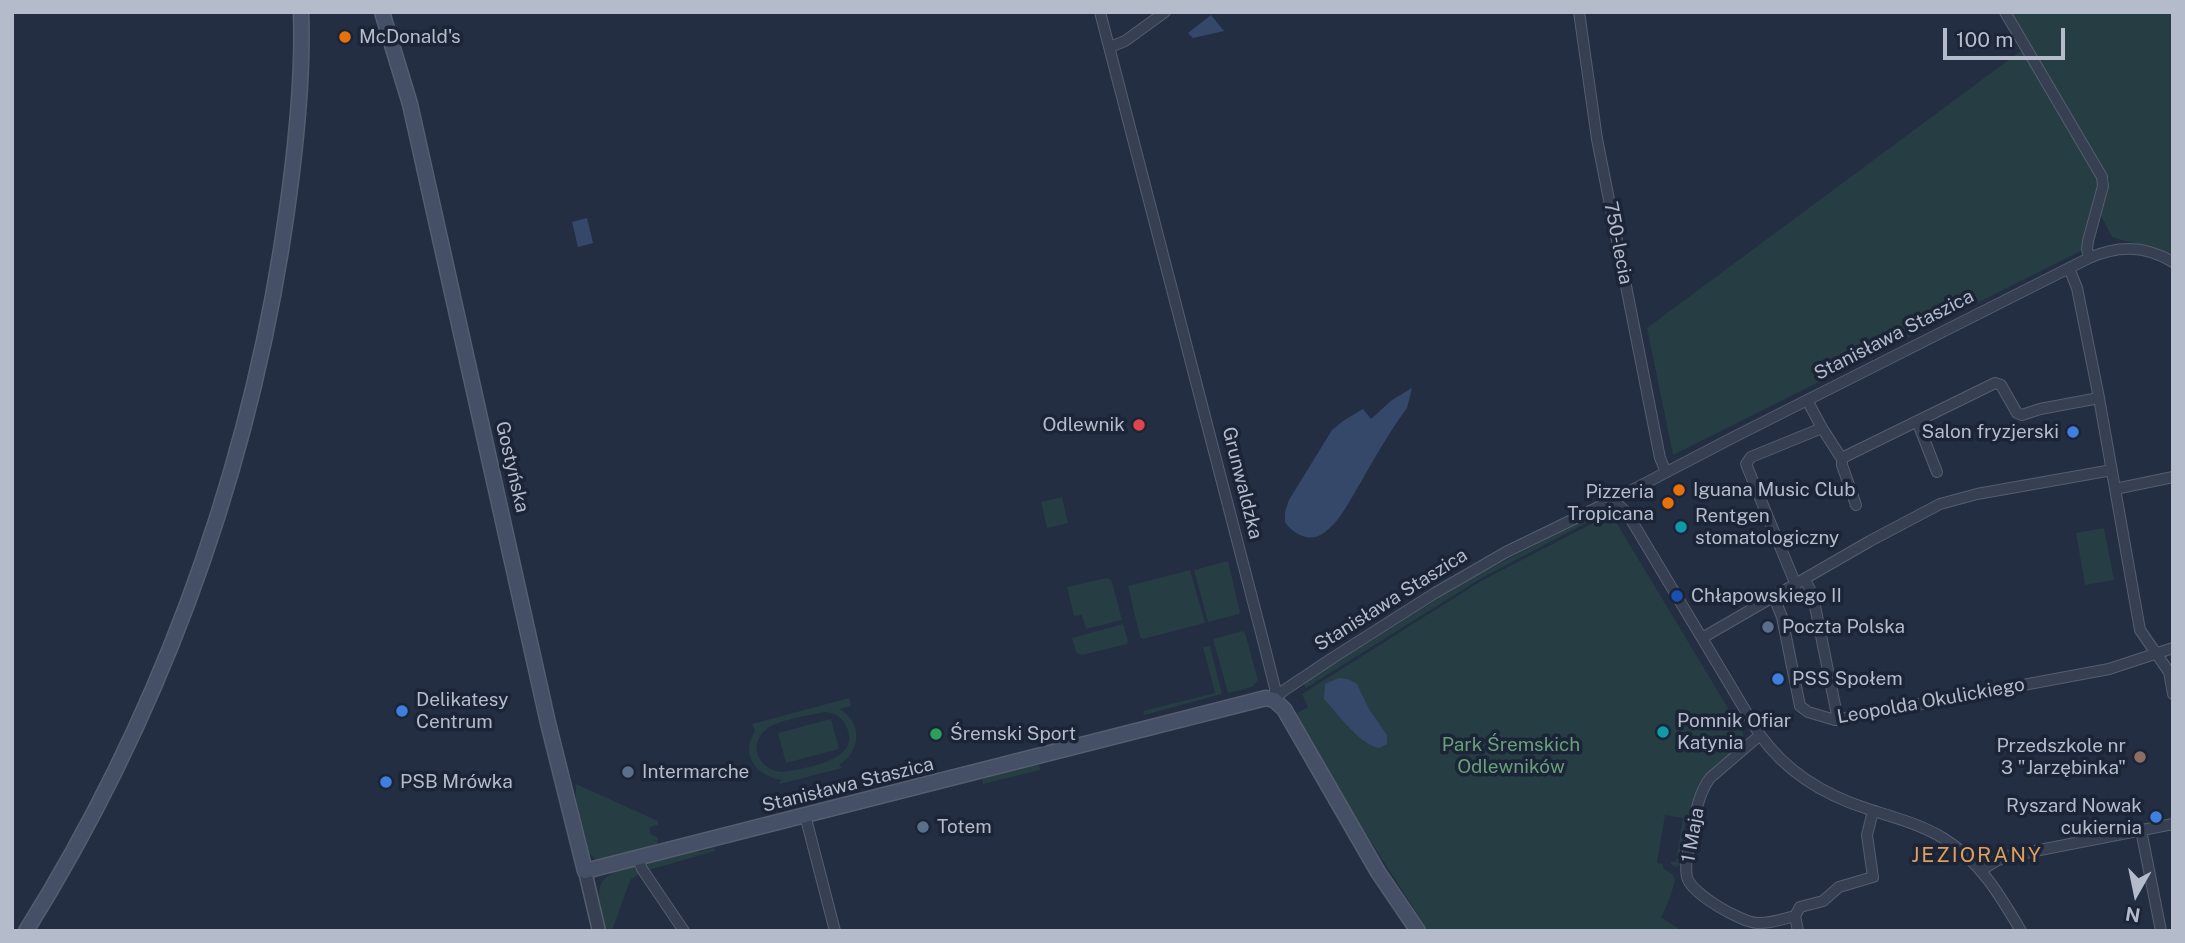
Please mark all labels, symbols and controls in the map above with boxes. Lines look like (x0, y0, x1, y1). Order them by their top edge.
scale bar (1947, 14, 2070, 58)
place label: McDonald's (359, 26, 461, 48)
text: 100 m (1956, 27, 2013, 52)
marker: McDonald's (337, 29, 353, 45)
street label: 750-lecia (1599, 200, 1637, 286)
street label: Stanisława Staszica (1810, 285, 1978, 385)
place label: Odlewnik (1043, 414, 1125, 436)
marker: Odlewnik (1131, 417, 1147, 433)
street label: Gostyńska (490, 419, 534, 515)
place label: Salon fryzjerski (1922, 421, 2059, 443)
street label: Grunwaldzka (1217, 424, 1267, 542)
marker: Salon fryzjerski (2065, 424, 2081, 440)
place label: Iguana Music Club (1693, 479, 1856, 501)
place label: Pizzeria Tropicana (1567, 481, 1654, 525)
marker: Iguana Music Club (1671, 482, 1687, 498)
marker: Pizzeria Tropicana (1660, 495, 1676, 511)
place label: Rentgen stomatologiczny (1695, 505, 1839, 549)
marker: Rentgen stomatologiczny (1673, 519, 1689, 535)
street label: Stanisława Staszica (1310, 544, 1472, 656)
place label: Chłapowskiego II (1691, 585, 1842, 607)
marker: Chłapowskiego II (1669, 588, 1685, 604)
place label: Poczta Polska (1782, 616, 1905, 638)
marker: Poczta Polska (1760, 619, 1776, 635)
place label: PSS Społem (1792, 668, 1903, 690)
marker: PSS Społem (1770, 671, 1786, 687)
street label: Leopolda Okulickiego (1835, 673, 2027, 729)
place label: Delikatesy Centrum (416, 689, 509, 733)
marker: Delikatesy Centrum (394, 703, 410, 719)
place label: Pomnik Ofiar Katynia (1677, 710, 1791, 754)
place label: Śremski Sport (950, 723, 1076, 745)
marker: Pomnik Ofiar Katynia (1655, 724, 1671, 740)
marker: Śremski Sport (928, 726, 944, 742)
park label: Park Śremskich Odlewników (1442, 734, 1580, 778)
place label: Przedszkole nr 3 "Jarzębinka" (1996, 735, 2126, 779)
marker: Przedszkole nr 3 "Jarzębinka" (2132, 749, 2148, 765)
street label: Stanisława Staszica (760, 753, 936, 817)
place label: Intermarche (642, 761, 749, 783)
marker: Intermarche (620, 764, 636, 780)
place label: PSB Mrówka (400, 771, 513, 793)
marker: PSB Mrówka (378, 774, 394, 790)
place label: Ryszard Nowak cukiernia (2006, 795, 2142, 839)
street label: 1 Maja (1677, 806, 1709, 864)
marker: Ryszard Nowak cukiernia (2148, 809, 2164, 825)
place label: Totem (937, 816, 992, 838)
marker: Totem (915, 819, 931, 835)
district label: JEZIORANY (1912, 843, 2042, 869)
north arrow (2101, 859, 2171, 929)
text: N (2124, 903, 2142, 927)

